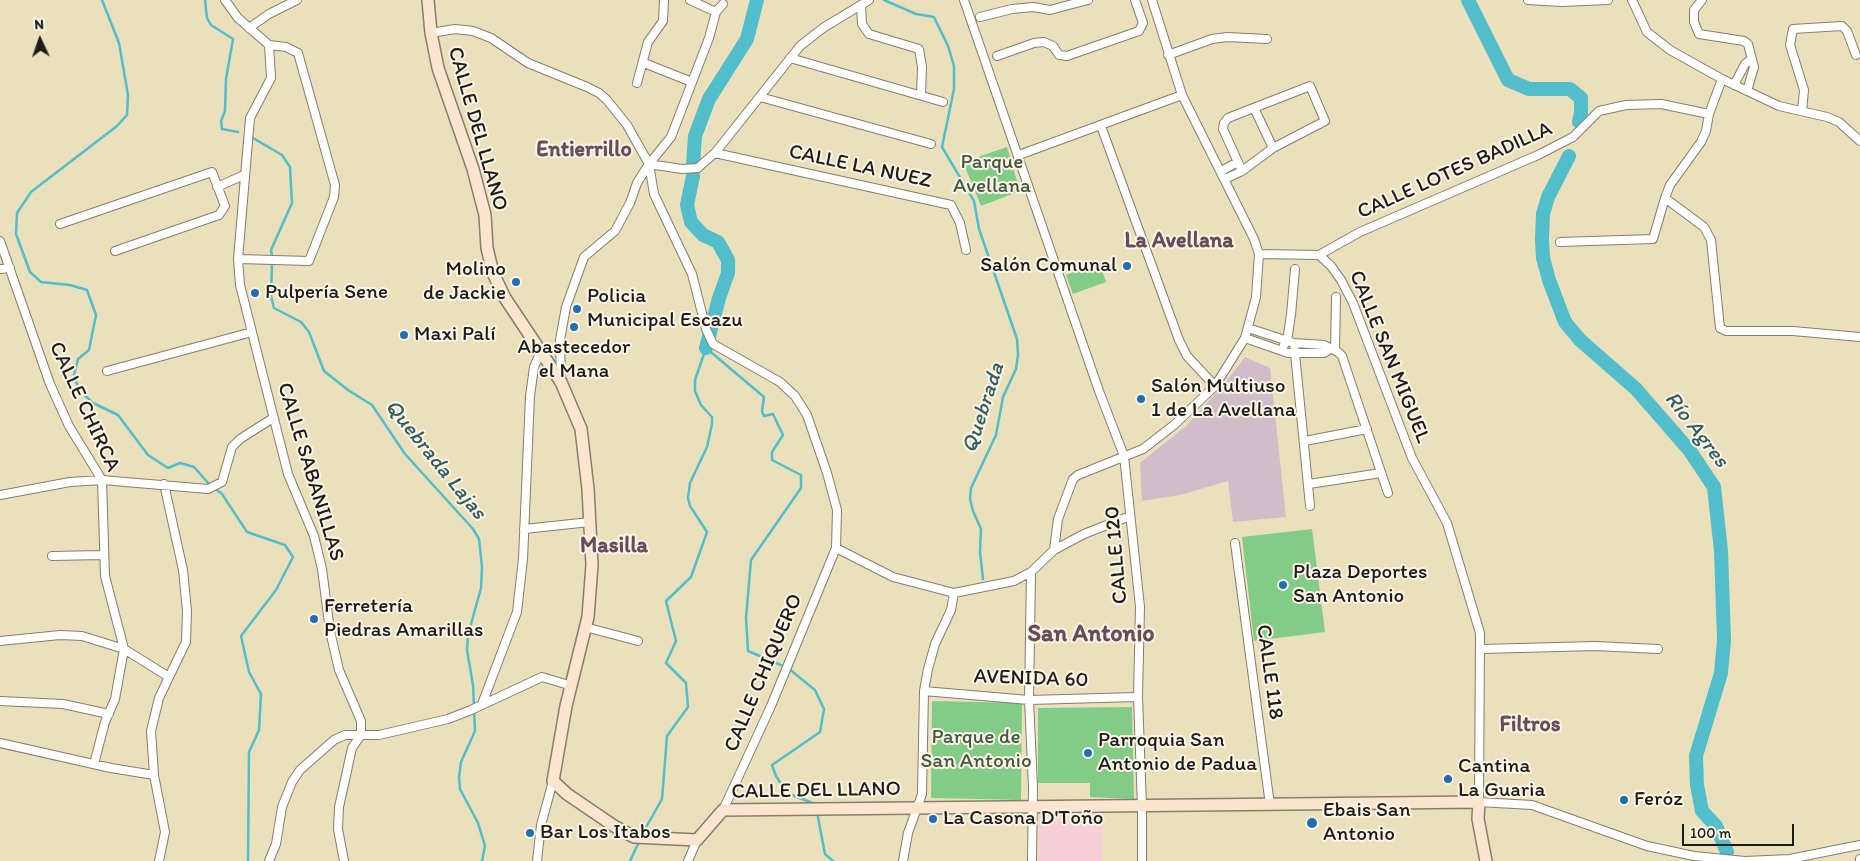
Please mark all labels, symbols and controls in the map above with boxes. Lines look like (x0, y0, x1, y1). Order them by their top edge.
north arrow (15, 15, 65, 65)
text: N (34, 16, 44, 33)
street label: CALLE DEL LLANO (442, 44, 512, 214)
street label: CALLE LOTES BADILLA (1354, 117, 1556, 225)
district label: Entierrillo (536, 137, 632, 163)
street label: CALLE LA NUEZ (786, 140, 934, 194)
park label: Parque Avellana (953, 150, 1031, 200)
district label: La Avellana (1124, 228, 1234, 254)
place label: Salón Comunal (980, 253, 1117, 279)
place label: Molino de Jackie (423, 257, 506, 307)
marker: Salón Comunal (1121, 260, 1133, 272)
street label: CALLE SAN MIGUEL (1343, 267, 1435, 447)
marker: Molino de Jackie (510, 276, 522, 288)
place label: Pulpería Sene (265, 280, 388, 306)
place label: Policia Municipal Escazu (587, 284, 743, 334)
marker: Pulpería Sene (249, 287, 261, 299)
marker: Policia Municipal Escazu (571, 303, 583, 315)
marker: Abastecedor el Mana (568, 321, 580, 333)
place label: Maxi Palí (414, 322, 496, 348)
marker: Maxi Palí (398, 329, 410, 341)
place label: Abastecedor el Mana (518, 335, 630, 385)
street label: CALLE CHIRCA (43, 338, 125, 476)
water label: Quebrada (957, 360, 1011, 456)
place label: Salón Multiuso 1 de La Avellana (1151, 374, 1296, 424)
street label: CALLE SABANILLAS (271, 380, 349, 564)
water label: Río Agres (1658, 387, 1734, 473)
marker: Salón Multiuso 1 de La Avellana (1135, 393, 1147, 405)
water label: Quebrada Lajas (379, 395, 491, 525)
street label: CALLE 120 (1100, 505, 1134, 605)
district label: Masilla (580, 533, 648, 559)
place label: Plaza Deportes San Antonio (1293, 560, 1427, 610)
marker: Plaza Deportes San Antonio (1277, 579, 1289, 591)
street label: CALLE CHIQUERO (719, 590, 809, 756)
place label: Ferretería Piedras Amarillas (324, 594, 483, 644)
marker: Ferretería Piedras Amarillas (308, 613, 320, 625)
district label: San Antonio (1027, 621, 1155, 649)
street label: CALLE 118 (1250, 623, 1288, 721)
street label: AVENIDA 60 (973, 664, 1089, 694)
district label: Filtros (1499, 712, 1561, 738)
park label: Parque de San Antonio (920, 725, 1032, 775)
place label: Parroquia San Antonio de Padua (1098, 728, 1257, 778)
marker: Parroquia San Antonio de Padua (1082, 747, 1094, 759)
place label: Cantina La Guaria (1458, 754, 1545, 804)
marker: Cantina La Guaria (1442, 773, 1454, 785)
street label: CALLE DEL LLANO (731, 777, 901, 805)
place label: Feróz (1634, 787, 1683, 813)
marker: Feróz (1618, 794, 1630, 806)
place label: Ebais San Antonio (1323, 798, 1411, 848)
place label: La Casona D'Toño (943, 806, 1103, 832)
marker: La Casona D'Toño (927, 813, 939, 825)
scale bar (1685, 814, 1798, 846)
marker: Ebais San Antonio (1305, 816, 1319, 830)
place label: Bar Los Itabos (540, 820, 671, 846)
text: 100 m (1690, 824, 1731, 842)
marker: Bar Los Itabos (524, 827, 536, 839)

